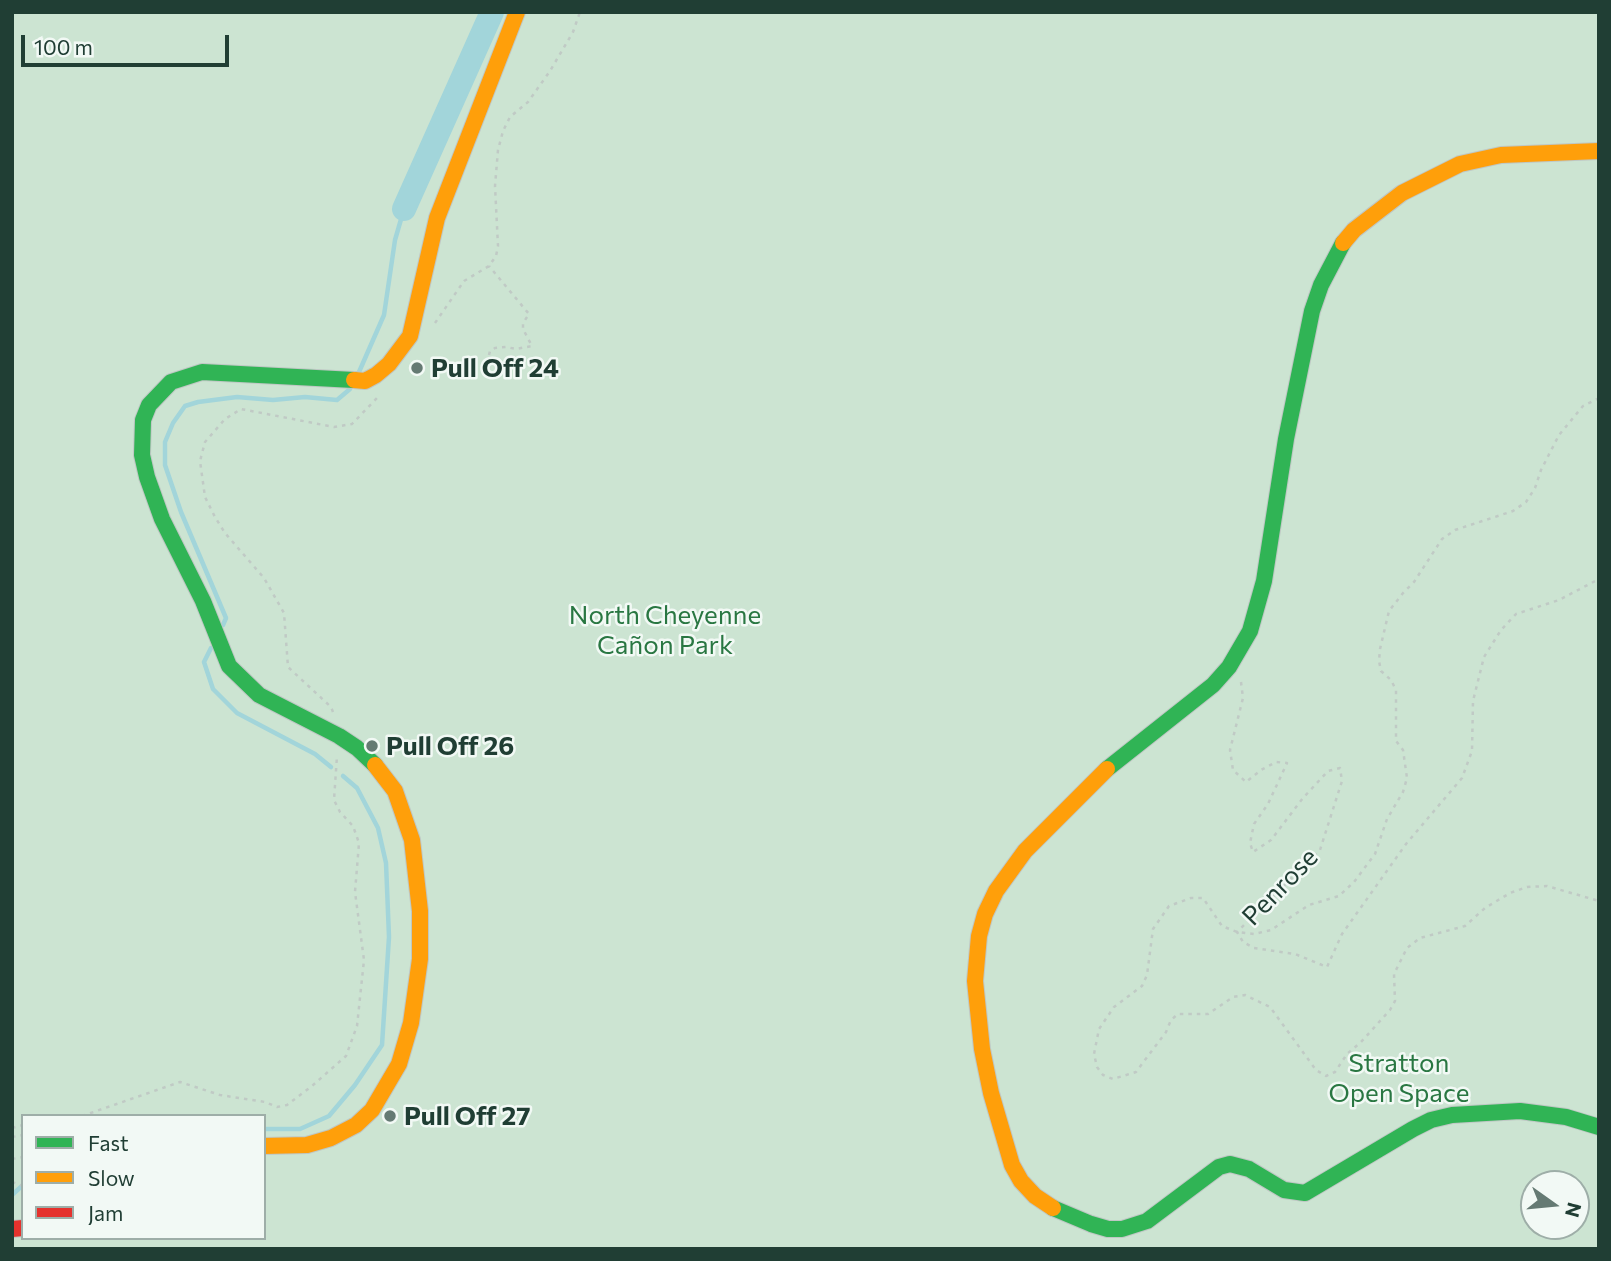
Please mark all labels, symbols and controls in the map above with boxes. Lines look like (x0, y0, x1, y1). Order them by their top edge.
scale bar (24, 21, 233, 65)
text: 100 m (34, 34, 93, 59)
place label: Pull Off 24 (431, 352, 559, 384)
marker: Pull Off 24 (409, 360, 425, 376)
park label: North Cheyenne Cañon Park (569, 599, 761, 660)
place label: Pull Off 26 (386, 730, 514, 762)
marker: Pull Off 26 (364, 738, 380, 754)
street label: Penrose (1236, 842, 1324, 932)
park label: Stratton Open Space (1328, 1047, 1470, 1108)
place label: Pull Off 27 (404, 1100, 530, 1132)
marker: Pull Off 27 (382, 1108, 398, 1124)
legend (21, 1114, 266, 1240)
text: Fast (88, 1130, 129, 1155)
text: Slow (88, 1165, 135, 1190)
north arrow (1520, 1170, 1590, 1240)
text: Jam (88, 1200, 123, 1225)
text: N (1561, 1200, 1587, 1220)

